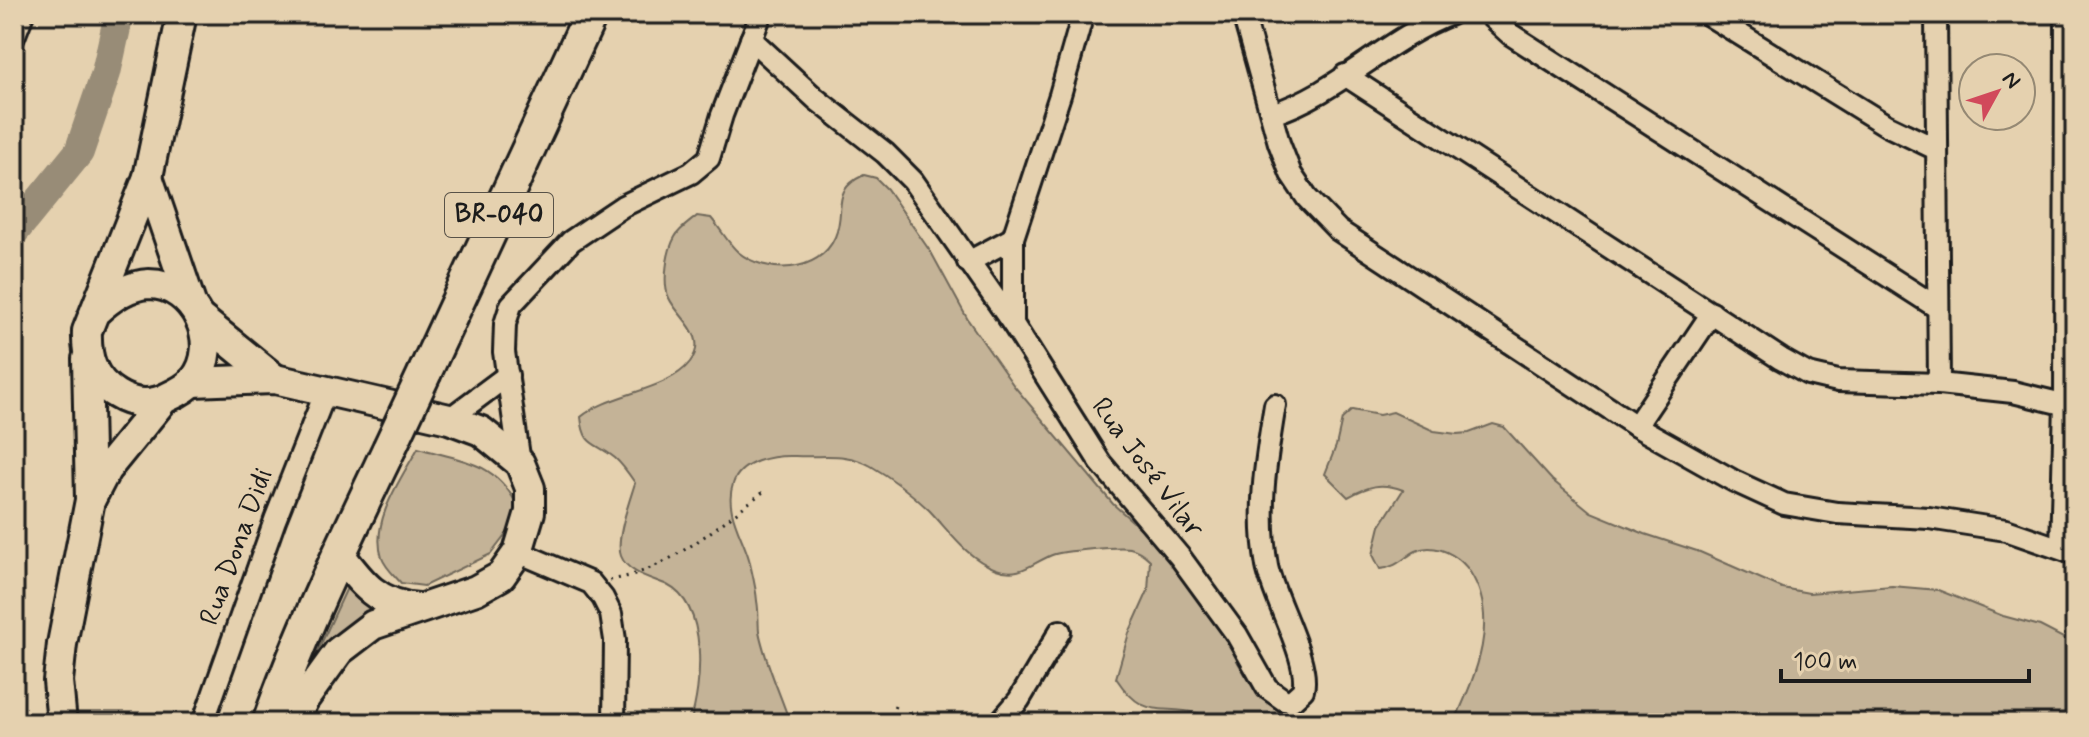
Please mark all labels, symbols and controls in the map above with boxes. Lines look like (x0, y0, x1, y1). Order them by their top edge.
north arrow (1957, 52, 2037, 132)
text: N (1995, 66, 2026, 95)
road number: BR-040 (445, 193, 553, 237)
street label: Rua José Vilar (1082, 390, 1212, 546)
street label: Rua Dona Didi (192, 464, 282, 630)
scale bar (1781, 633, 2029, 683)
text: 100 m (1793, 647, 1857, 678)

